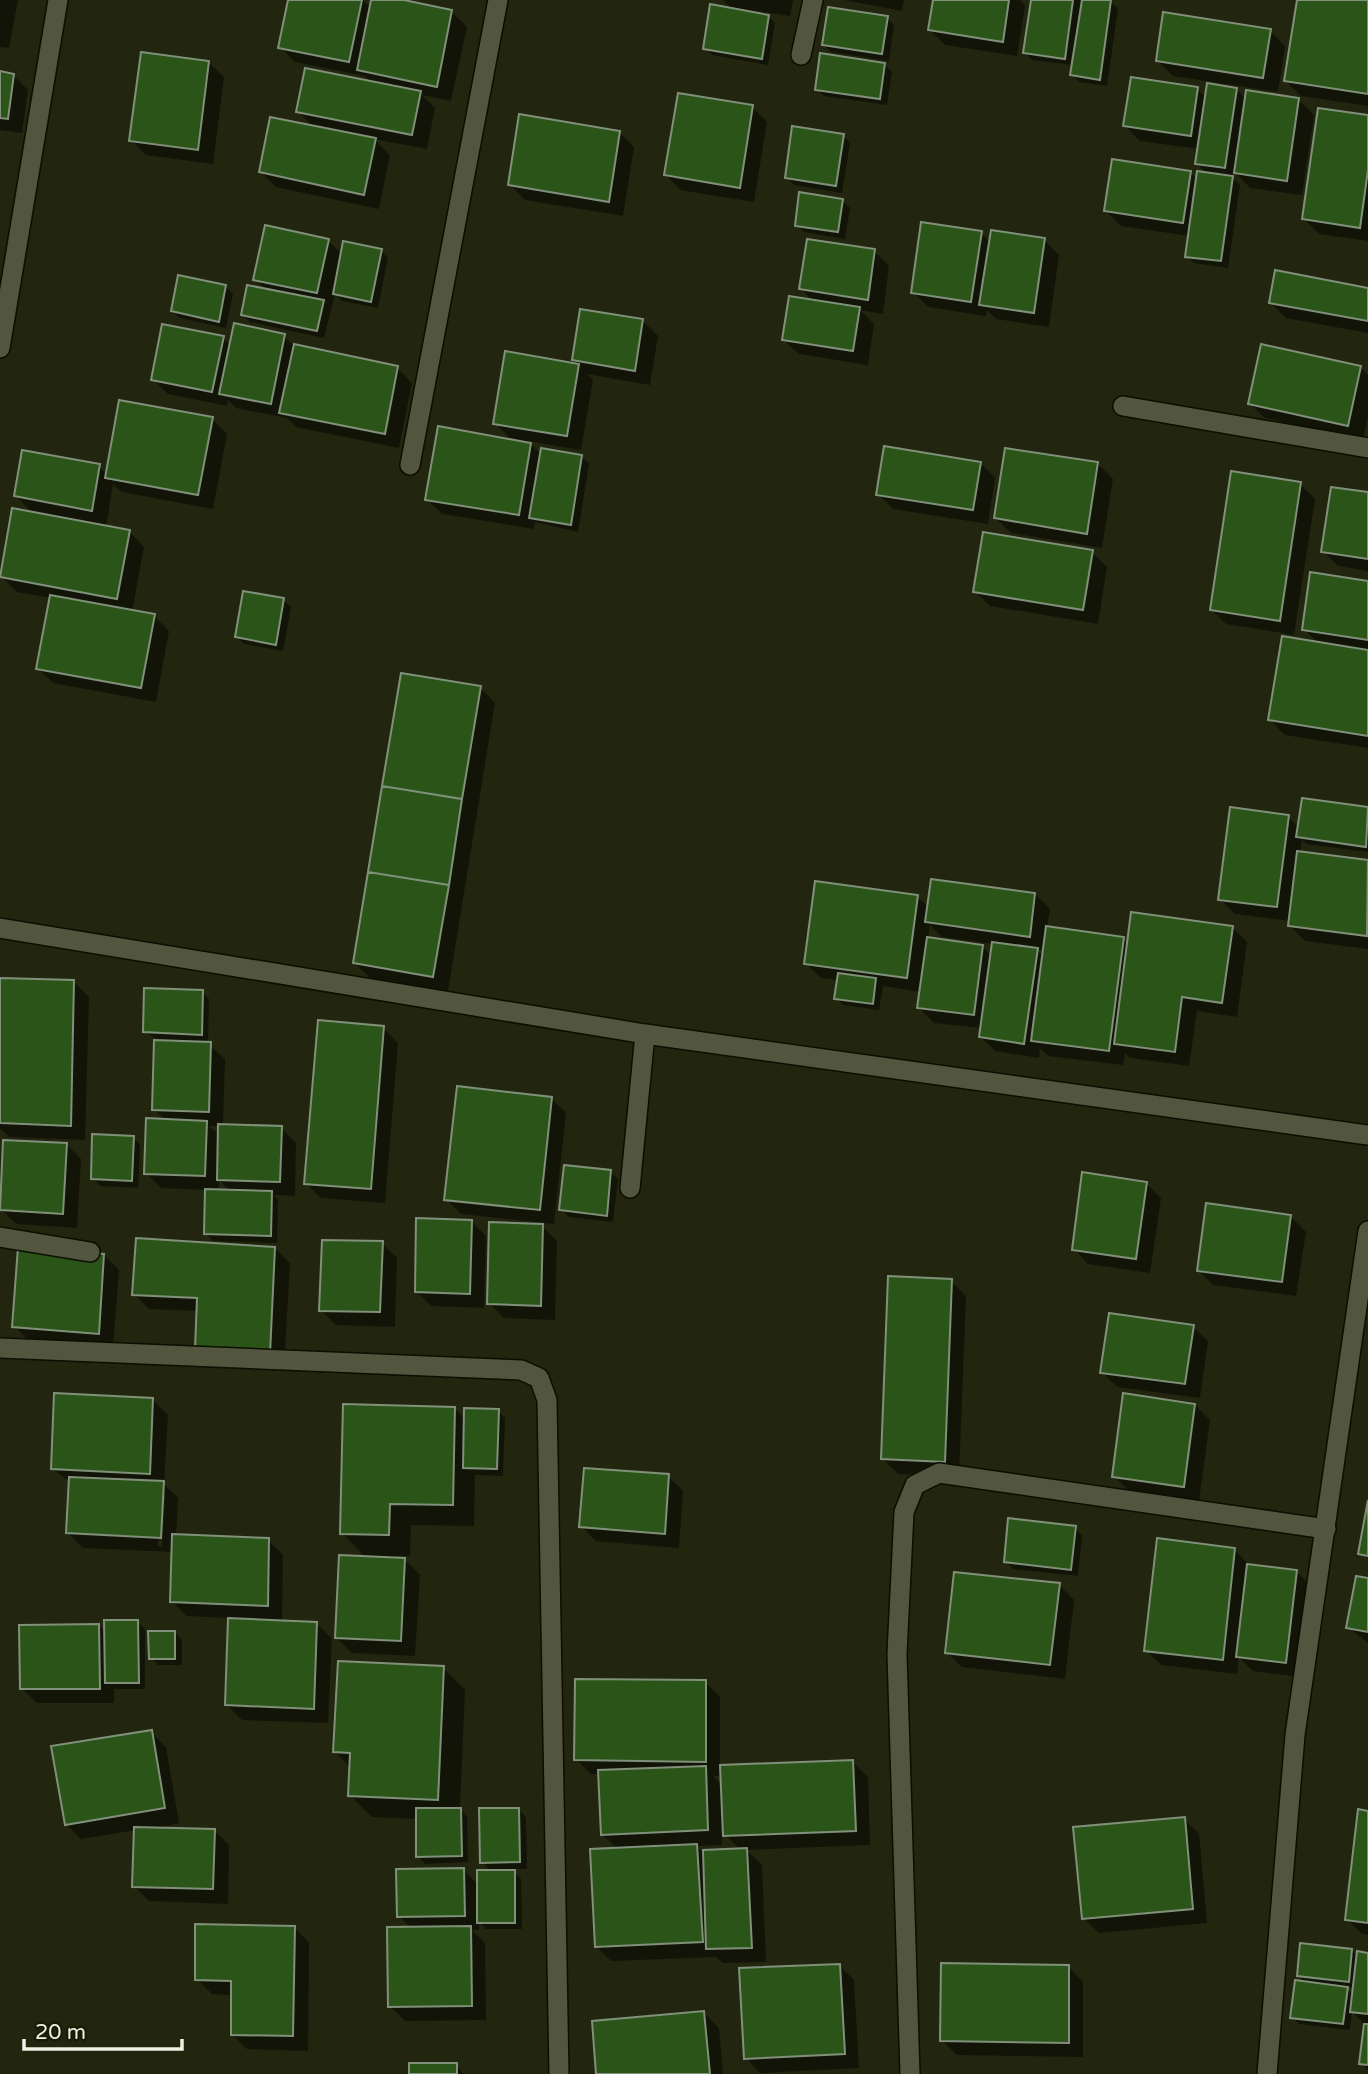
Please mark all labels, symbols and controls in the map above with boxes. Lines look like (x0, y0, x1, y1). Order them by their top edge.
scale bar (24, 2008, 182, 2052)
text: 20 m (35, 2020, 86, 2045)

